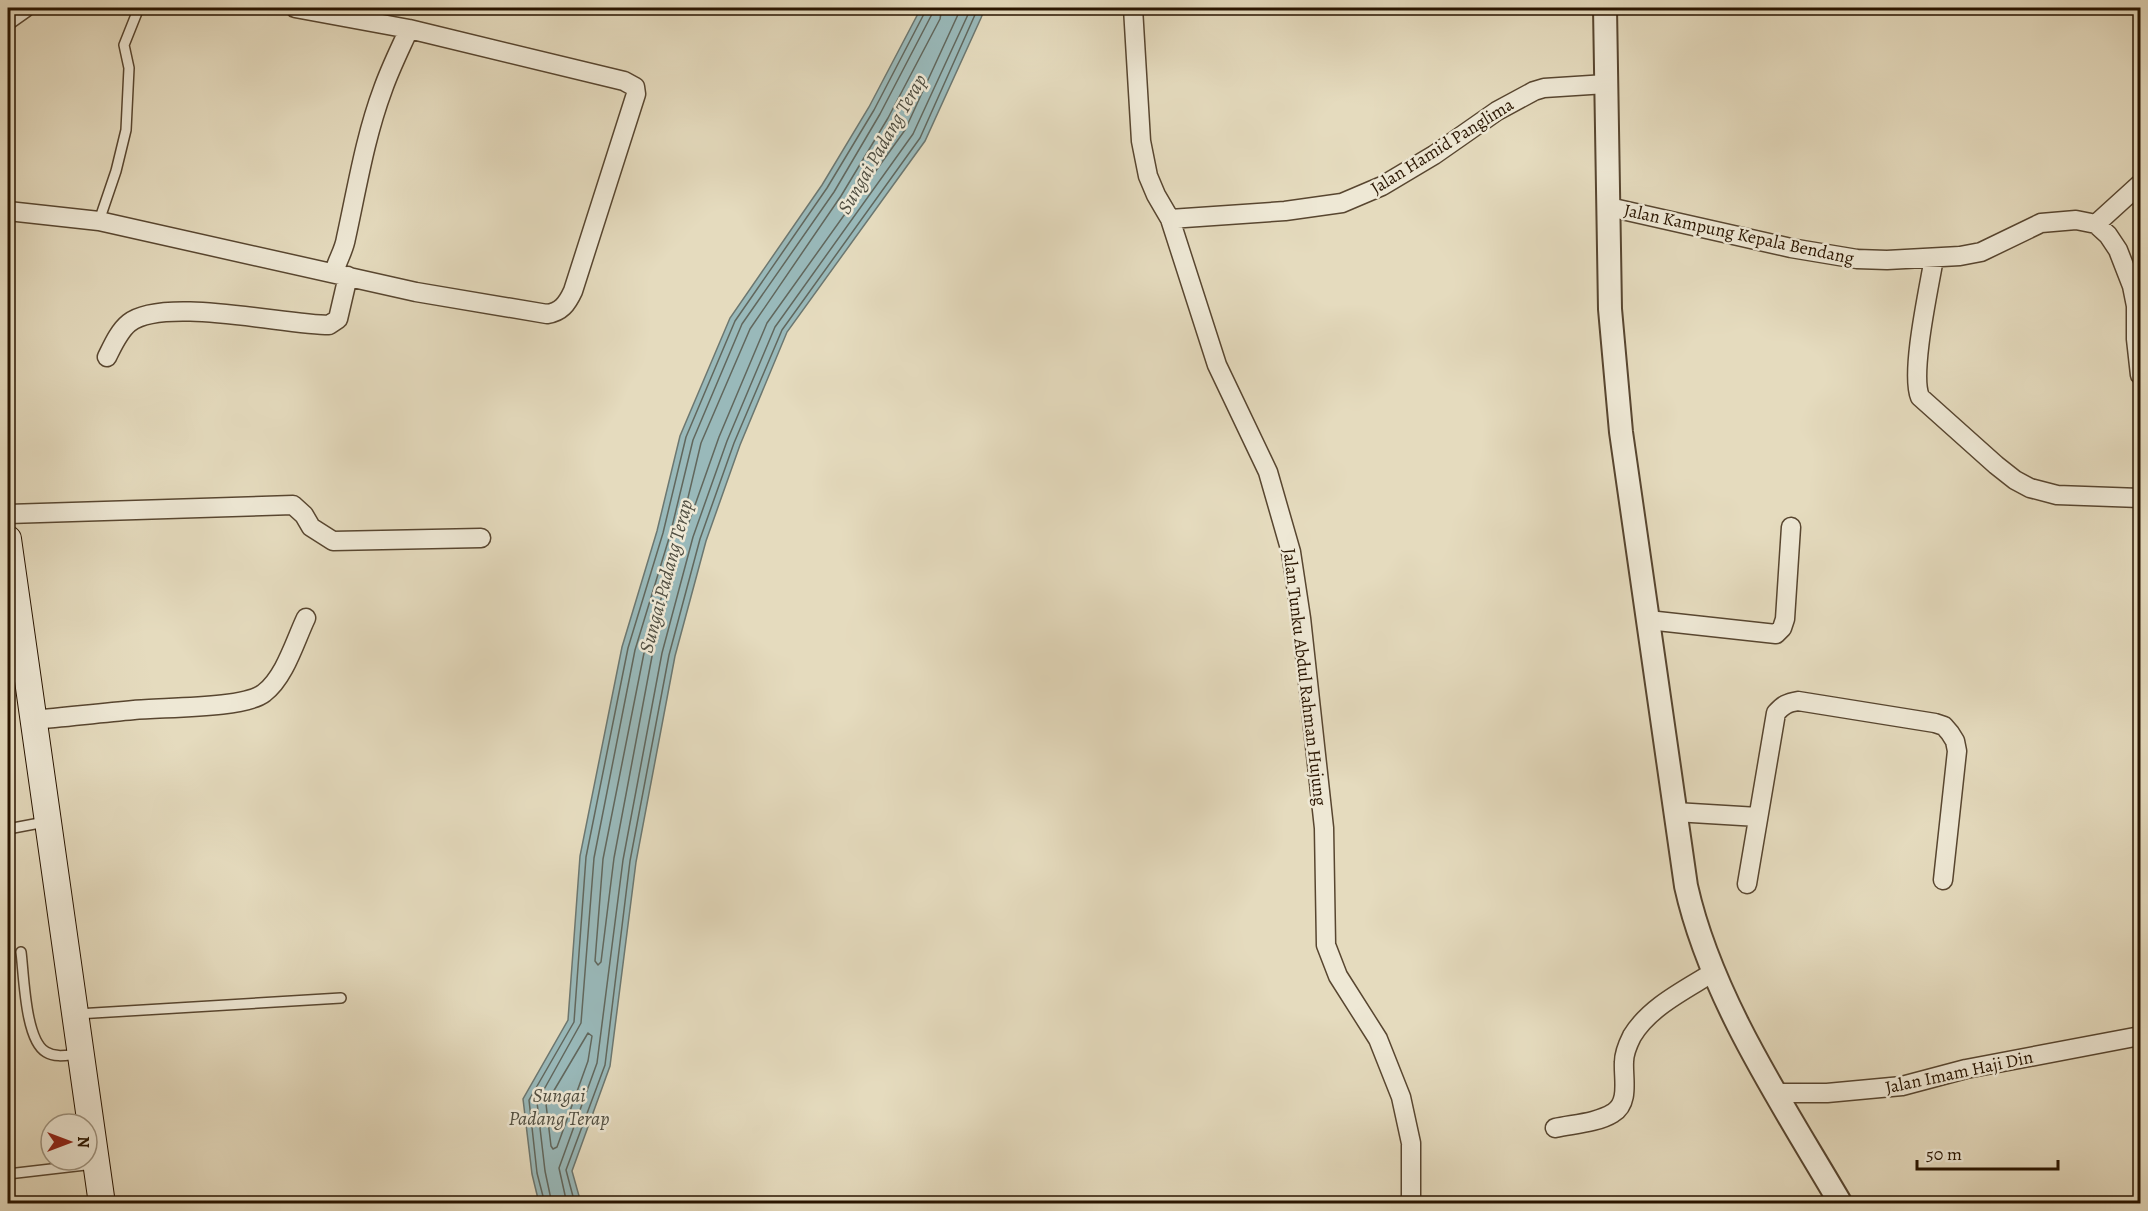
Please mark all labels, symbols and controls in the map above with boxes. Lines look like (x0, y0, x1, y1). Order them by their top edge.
water label: Sungai Padang Terap (831, 69, 933, 219)
street label: Jalan Hamid Panglima (1366, 92, 1519, 200)
street label: Jalan Kampung Kepala Bendang (1622, 198, 1856, 270)
water label: Sungai Padang Terap (633, 496, 699, 656)
street label: Jalan Tunku Abdul Rahman Hujung (1277, 547, 1333, 807)
street label: Jalan Imam Haji Din (1883, 1045, 2035, 1099)
water label: Sungai Padang Terap (508, 1082, 610, 1132)
north arrow (39, 1112, 99, 1172)
scale bar (1917, 1133, 2058, 1171)
text: N (72, 1136, 94, 1148)
text: 50 m (1926, 1142, 1962, 1166)

